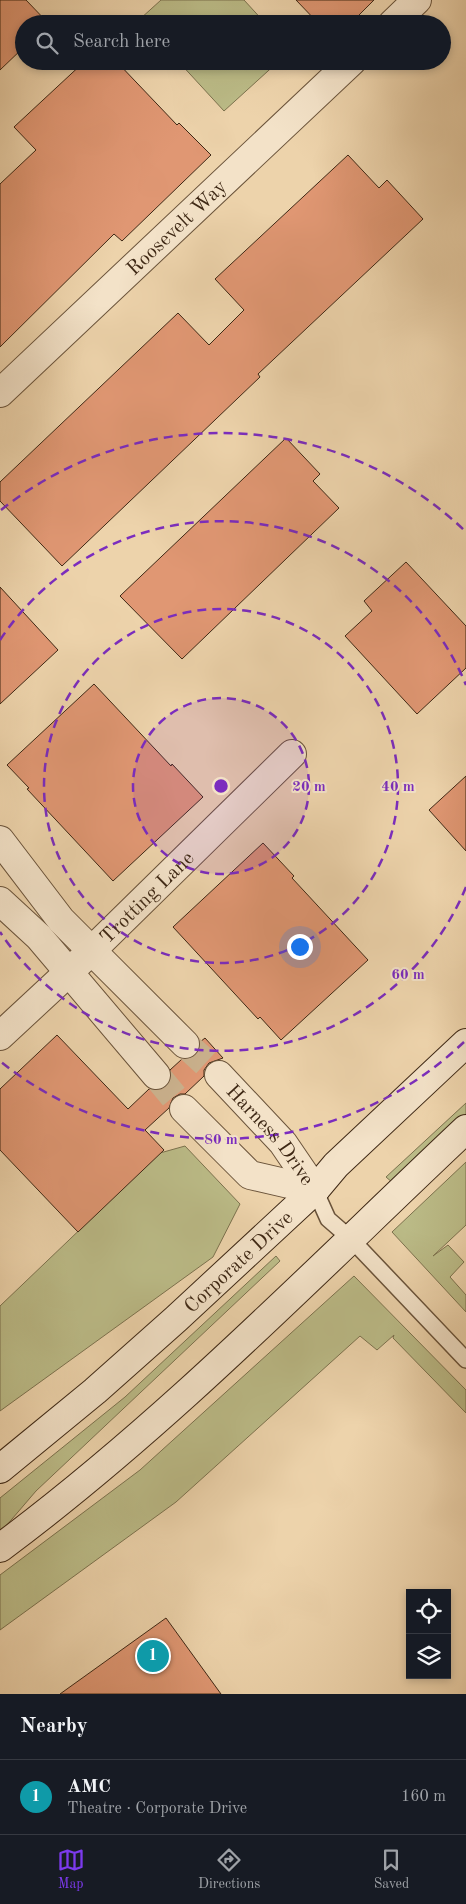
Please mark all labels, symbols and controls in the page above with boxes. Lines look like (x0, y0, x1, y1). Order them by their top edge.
search box (15, 15, 451, 70)
icon: search (33, 29, 61, 57)
text: Search here (73, 33, 170, 52)
street label: Roosevelt Way (124, 177, 231, 280)
centre of rings (212, 777, 230, 795)
text: 20 m (292, 780, 326, 795)
text: 40 m (381, 780, 415, 795)
street label: Trotting Lane (97, 848, 198, 948)
your location (287, 934, 313, 960)
text: 60 m (391, 968, 425, 983)
street label: Harness Drive (222, 1082, 317, 1189)
text: 80 m (204, 1133, 238, 1148)
street label: Corporate Drive (181, 1208, 297, 1318)
map controls (406, 1589, 451, 1679)
button: locate (406, 1589, 451, 1634)
button: layers (406, 1634, 451, 1679)
pin: 1 (137, 1637, 169, 1675)
text: Nearby (20, 1716, 88, 1737)
text: AMC (67, 1778, 111, 1797)
text: 1 (31, 1789, 41, 1805)
text: 160 m (401, 1789, 446, 1805)
text: Theatre · Corporate Drive (67, 1801, 247, 1817)
tab: Map (57, 1846, 85, 1893)
tab: Directions (198, 1846, 260, 1893)
tab: Saved (374, 1846, 409, 1893)

